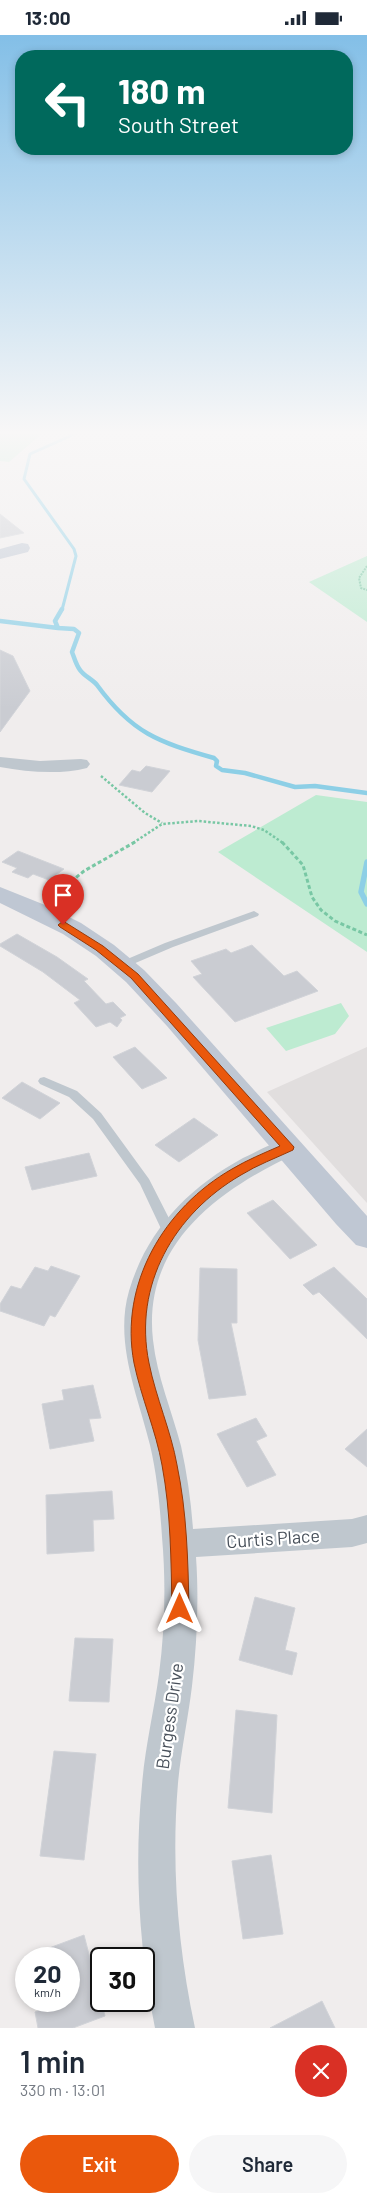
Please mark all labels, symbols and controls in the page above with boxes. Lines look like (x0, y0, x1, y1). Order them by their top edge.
text: 13:00 (25, 6, 71, 29)
text: 180 m (118, 69, 206, 111)
icon: left (35, 70, 100, 135)
text: South Street (118, 111, 239, 137)
pin (42, 874, 84, 925)
icon: arrive (49, 881, 77, 909)
street label: Curtis Place (226, 1524, 320, 1552)
position arrow (153, 1582, 205, 1634)
street label: Burgess Drive (151, 1662, 187, 1770)
speed limit sign: 30 (90, 1947, 155, 2012)
text: 20 (33, 1958, 62, 1988)
text: km/h (34, 1985, 61, 1999)
text: 1 min (20, 2043, 85, 2079)
button: close (295, 2045, 347, 2097)
text: 330 m · 13:01 (20, 2080, 105, 2099)
button: Exit (20, 2135, 179, 2193)
button: Share (189, 2135, 347, 2193)

